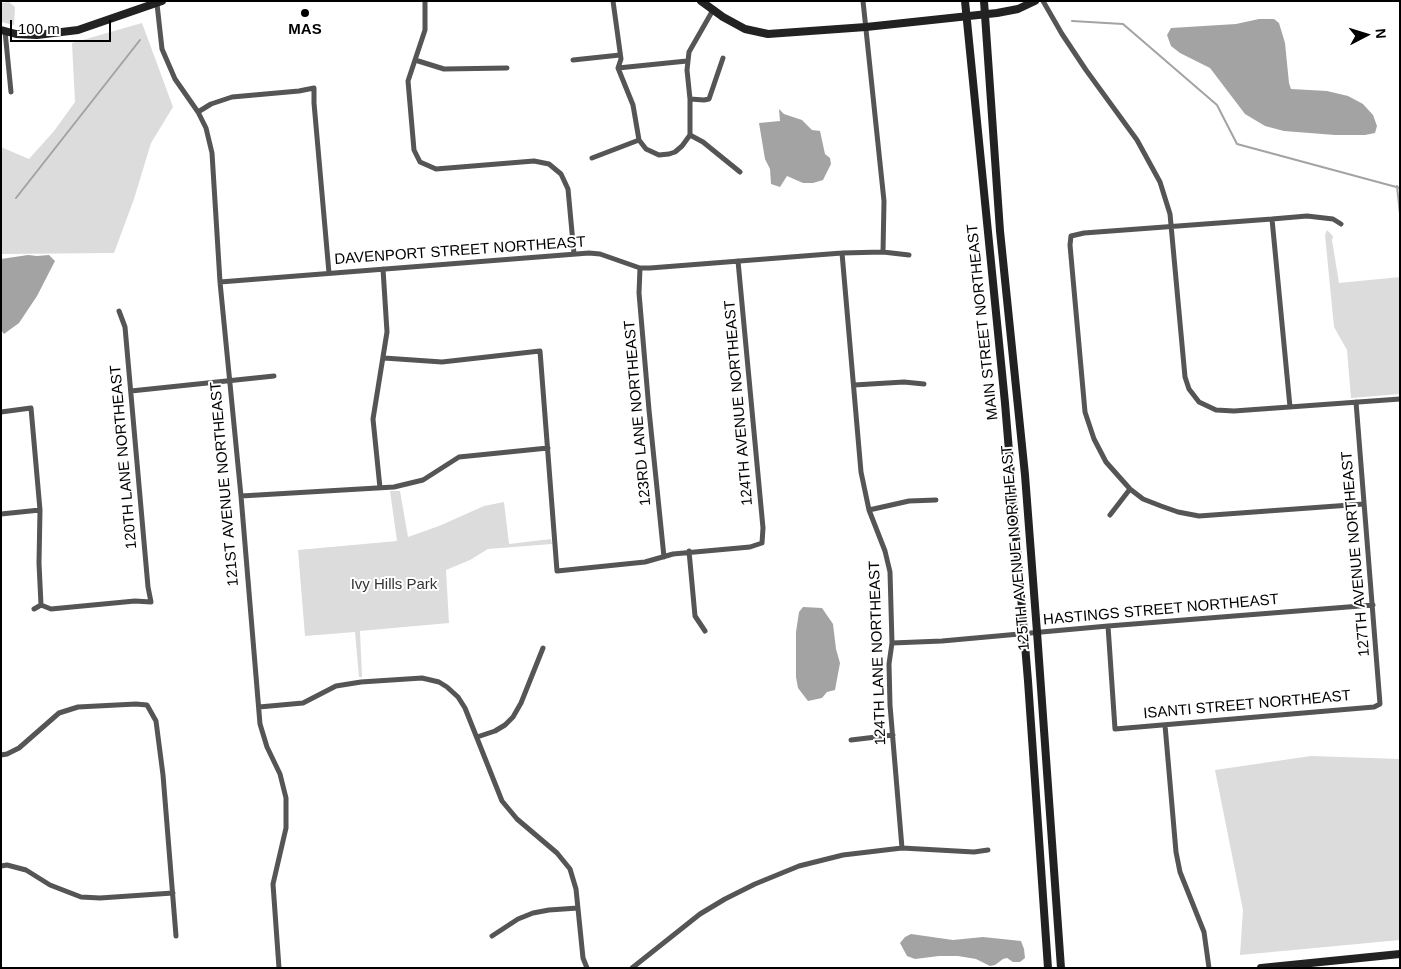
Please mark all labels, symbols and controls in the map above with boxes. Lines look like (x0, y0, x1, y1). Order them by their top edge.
marker: MAS (299, 7, 311, 19)
scale bar (12, 10, 114, 42)
north arrow (1341, 10, 1391, 60)
text: 100 m (18, 20, 60, 37)
place label: MAS (288, 21, 322, 39)
text: N (1373, 28, 1389, 39)
street label: MAIN STREET NORTHEAST (964, 223, 1002, 421)
street label: DAVENPORT STREET NORTHEAST (334, 233, 586, 269)
street label: 124TH AVENUE NORTHEAST (721, 300, 757, 506)
street label: 123RD LANE NORTHEAST (621, 319, 655, 507)
street label: 120TH LANE NORTHEAST (107, 364, 141, 550)
street label: 121ST AVENUE NORTHEAST (207, 381, 243, 587)
street label: 125TH AVENUE NORTHEAST (998, 445, 1034, 651)
street label: 127TH AVENUE NORTHEAST (1338, 451, 1374, 657)
street label: 124TH LANE NORTHEAST (866, 560, 890, 746)
park label: Ivy Hills Park (351, 576, 437, 594)
street label: HASTINGS STREET NORTHEAST (1042, 591, 1280, 629)
street label: ISANTI STREET NORTHEAST (1143, 687, 1351, 723)

